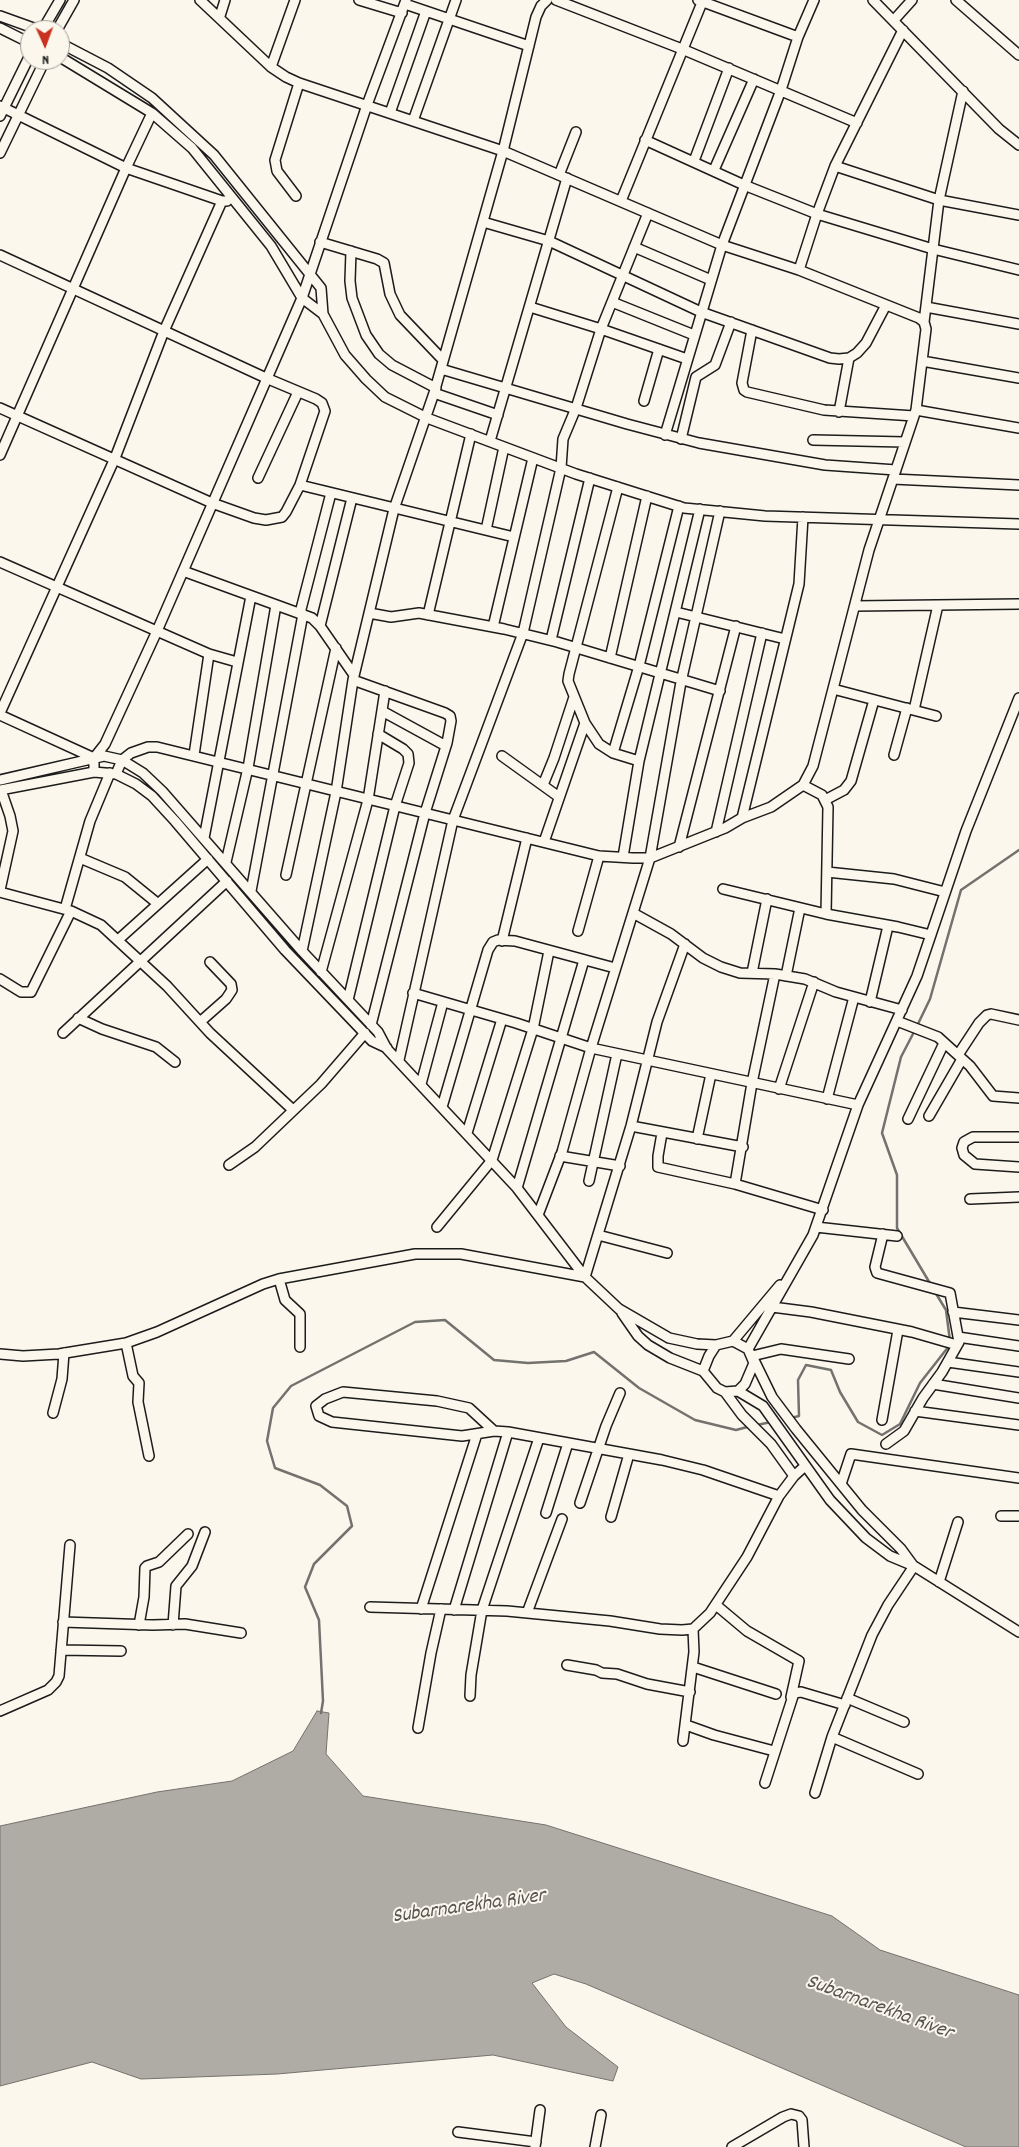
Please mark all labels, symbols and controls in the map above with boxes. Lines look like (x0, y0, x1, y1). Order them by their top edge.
north arrow (20, 20, 70, 70)
text: N (42, 49, 49, 69)
water label: Subarnarekha River (391, 1885, 547, 1931)
water label: Subarnarekha River (802, 1971, 956, 2047)

